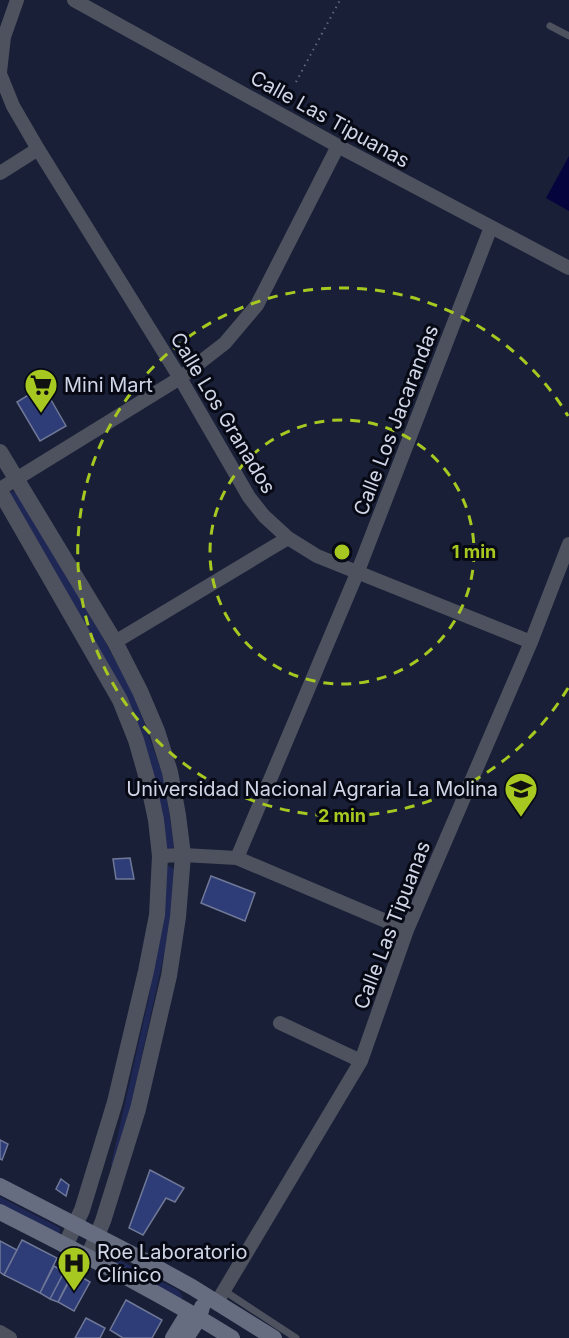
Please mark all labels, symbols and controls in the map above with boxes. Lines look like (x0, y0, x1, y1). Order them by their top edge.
street label: Calle Las Tipuanas (246, 65, 414, 173)
street label: Calle Los Jacarandas (349, 321, 443, 519)
street label: Calle Los Granados (165, 328, 281, 498)
supermarket icon: Mini Mart (23, 367, 59, 414)
place label: Mini Mart (64, 373, 153, 397)
text: 1 min (452, 541, 496, 562)
centre of rings (332, 542, 352, 562)
school or university icon: Universidad Nacional Agraria La Molina (503, 771, 539, 818)
place label: Universidad Nacional Agraria La Molina (126, 777, 498, 801)
text: 2 min (318, 805, 366, 826)
street label: Calle Las Tipuanas (349, 838, 435, 1012)
place label: Roe Laboratorio Clínico (97, 1240, 247, 1287)
hospital icon: Roe Laboratorio Clínico (56, 1245, 92, 1292)

